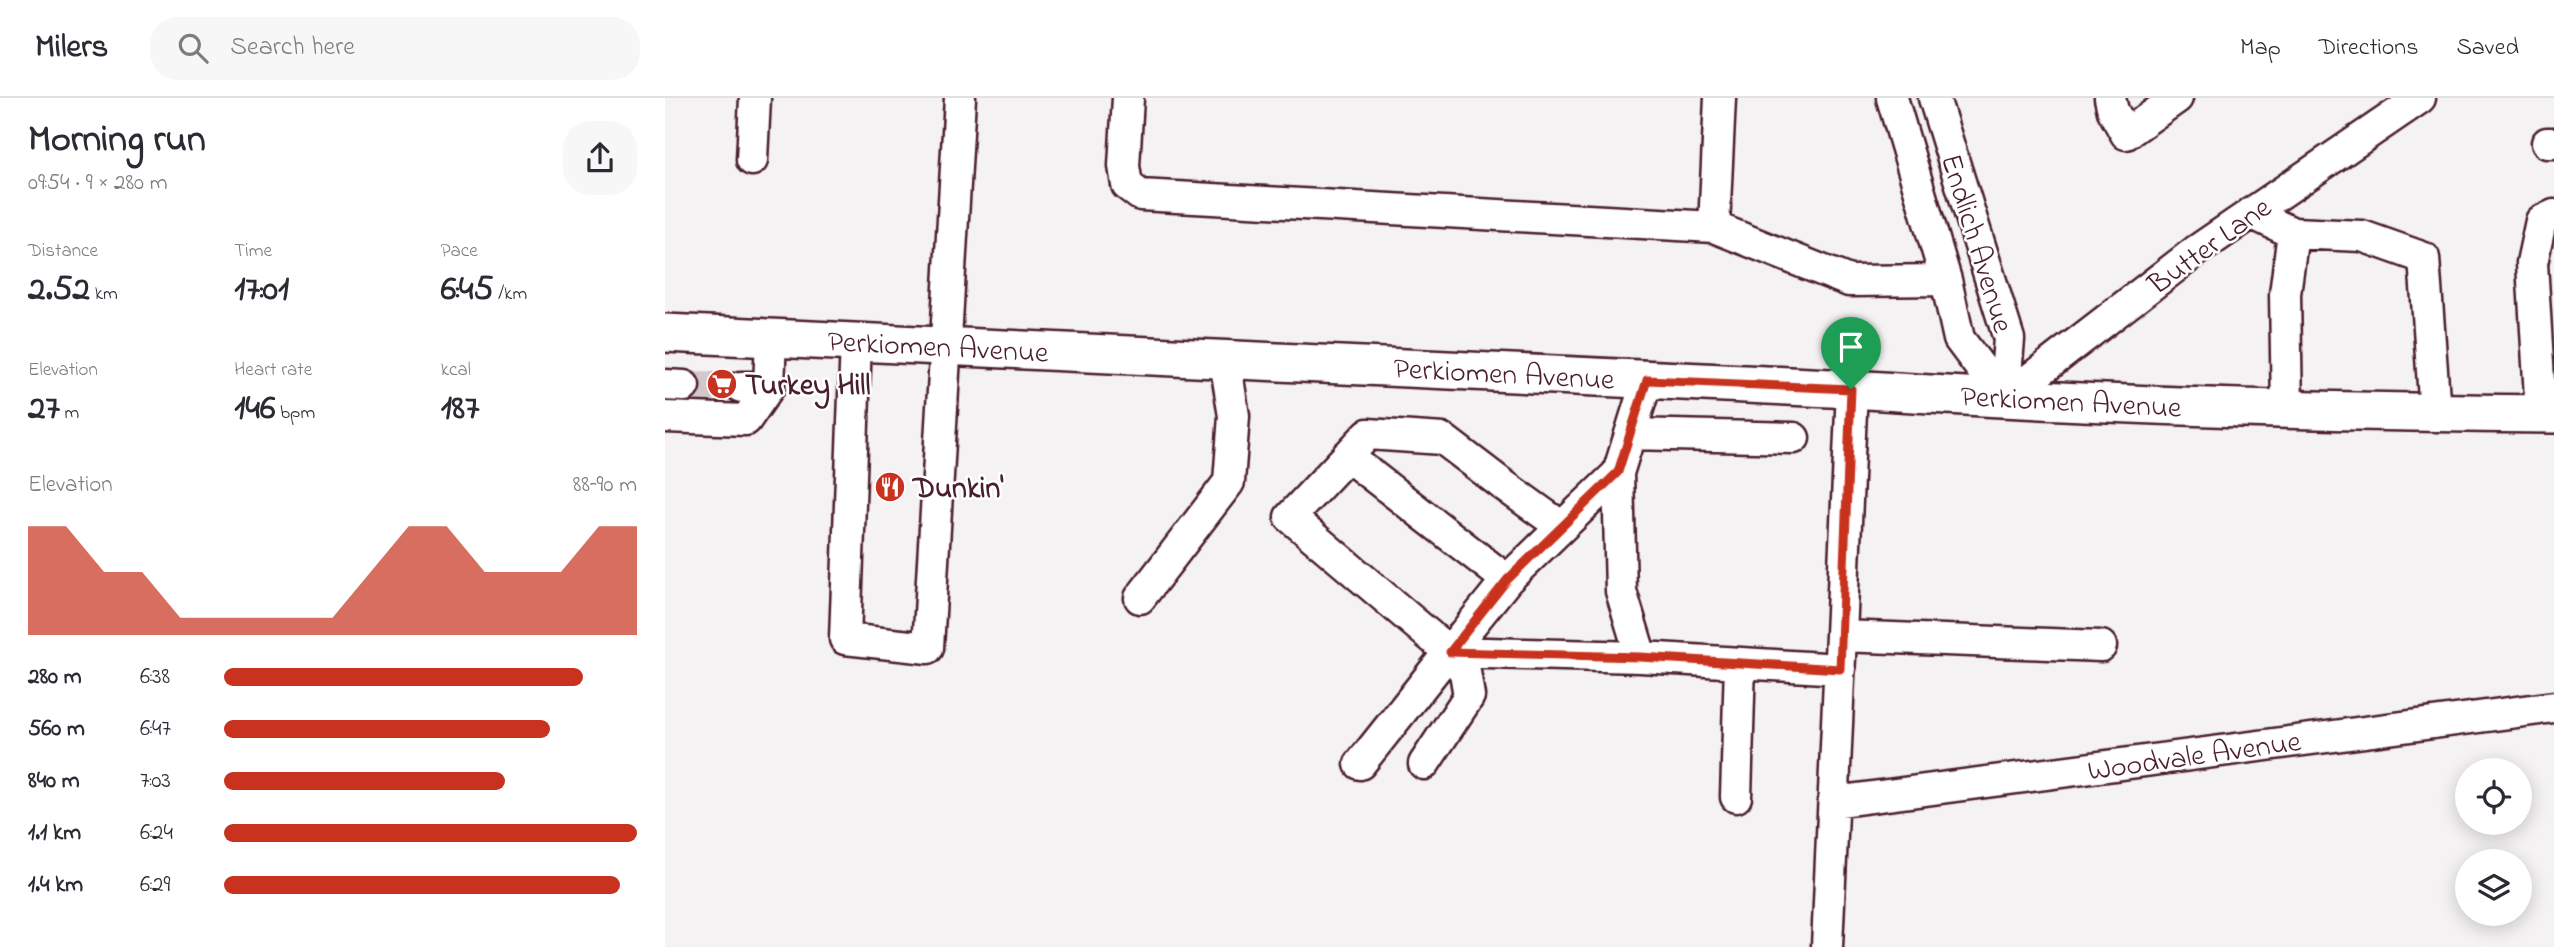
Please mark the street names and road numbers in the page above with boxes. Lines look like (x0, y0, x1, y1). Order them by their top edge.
street label: Endlich Avenue (1927, 149, 2023, 339)
street label: Butter Lane (2139, 187, 2282, 308)
street label: Perkiomen Avenue (826, 321, 1050, 377)
street label: Perkiomen Avenue (1392, 348, 1616, 404)
street label: Perkiomen Avenue (1959, 376, 2183, 432)
street label: Woodvale Avenue (2085, 721, 2304, 795)

